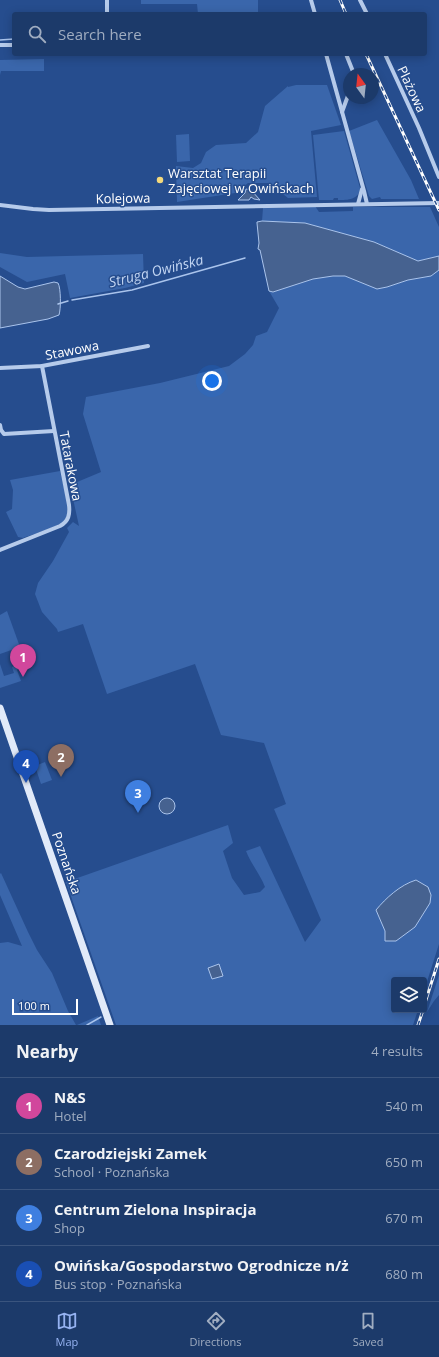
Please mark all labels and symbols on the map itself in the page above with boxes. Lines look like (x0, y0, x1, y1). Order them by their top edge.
street label: Plażowa (393, 63, 431, 115)
north arrow (343, 68, 379, 104)
place label: Warsztat Terapii Zajęciowej w Owińskach (168, 164, 314, 197)
marker: Warsztat Terapii Zajęciowej w Owińskach (155, 175, 165, 185)
street label: Kolejowa (95, 189, 151, 207)
water label: Struga Owińska (107, 250, 205, 291)
street label: Stawowa (44, 336, 100, 364)
your location (202, 371, 222, 391)
street label: Tatarakowa (55, 430, 87, 502)
pin: 1 (10, 644, 36, 677)
pin: 2 (48, 744, 74, 777)
pin: 4 (13, 750, 39, 783)
pin: 3 (125, 780, 151, 813)
street label: Poznańska (48, 829, 86, 897)
scale bar (12, 997, 78, 1016)

